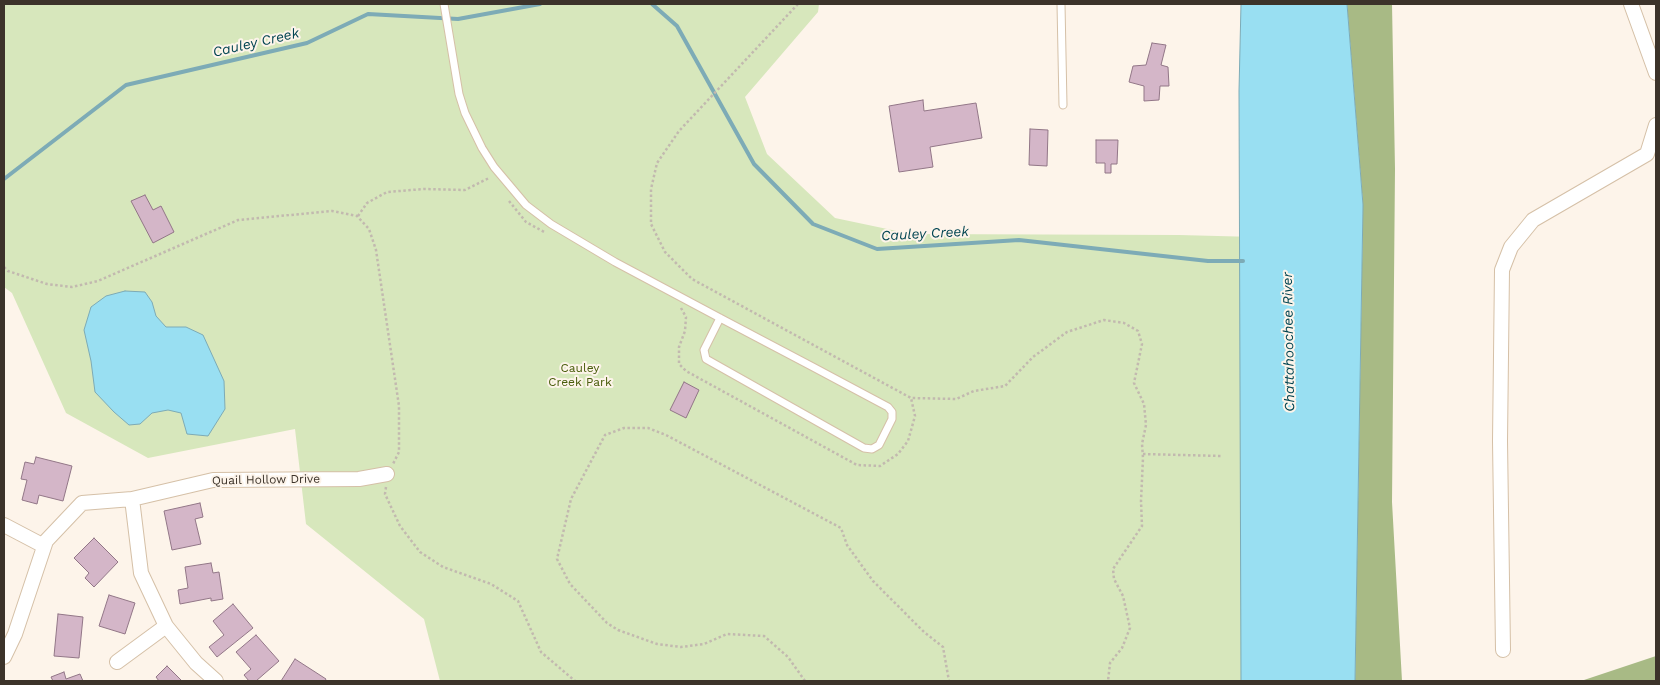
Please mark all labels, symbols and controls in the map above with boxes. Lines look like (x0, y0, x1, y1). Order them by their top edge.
water label: Cauley Creek (211, 25, 301, 61)
water label: Cauley Creek (881, 223, 969, 245)
water label: Chattahoochee River (1279, 272, 1299, 412)
park label: Cauley Creek Park (548, 361, 612, 389)
street label: Quail Hollow Drive (212, 472, 320, 488)

